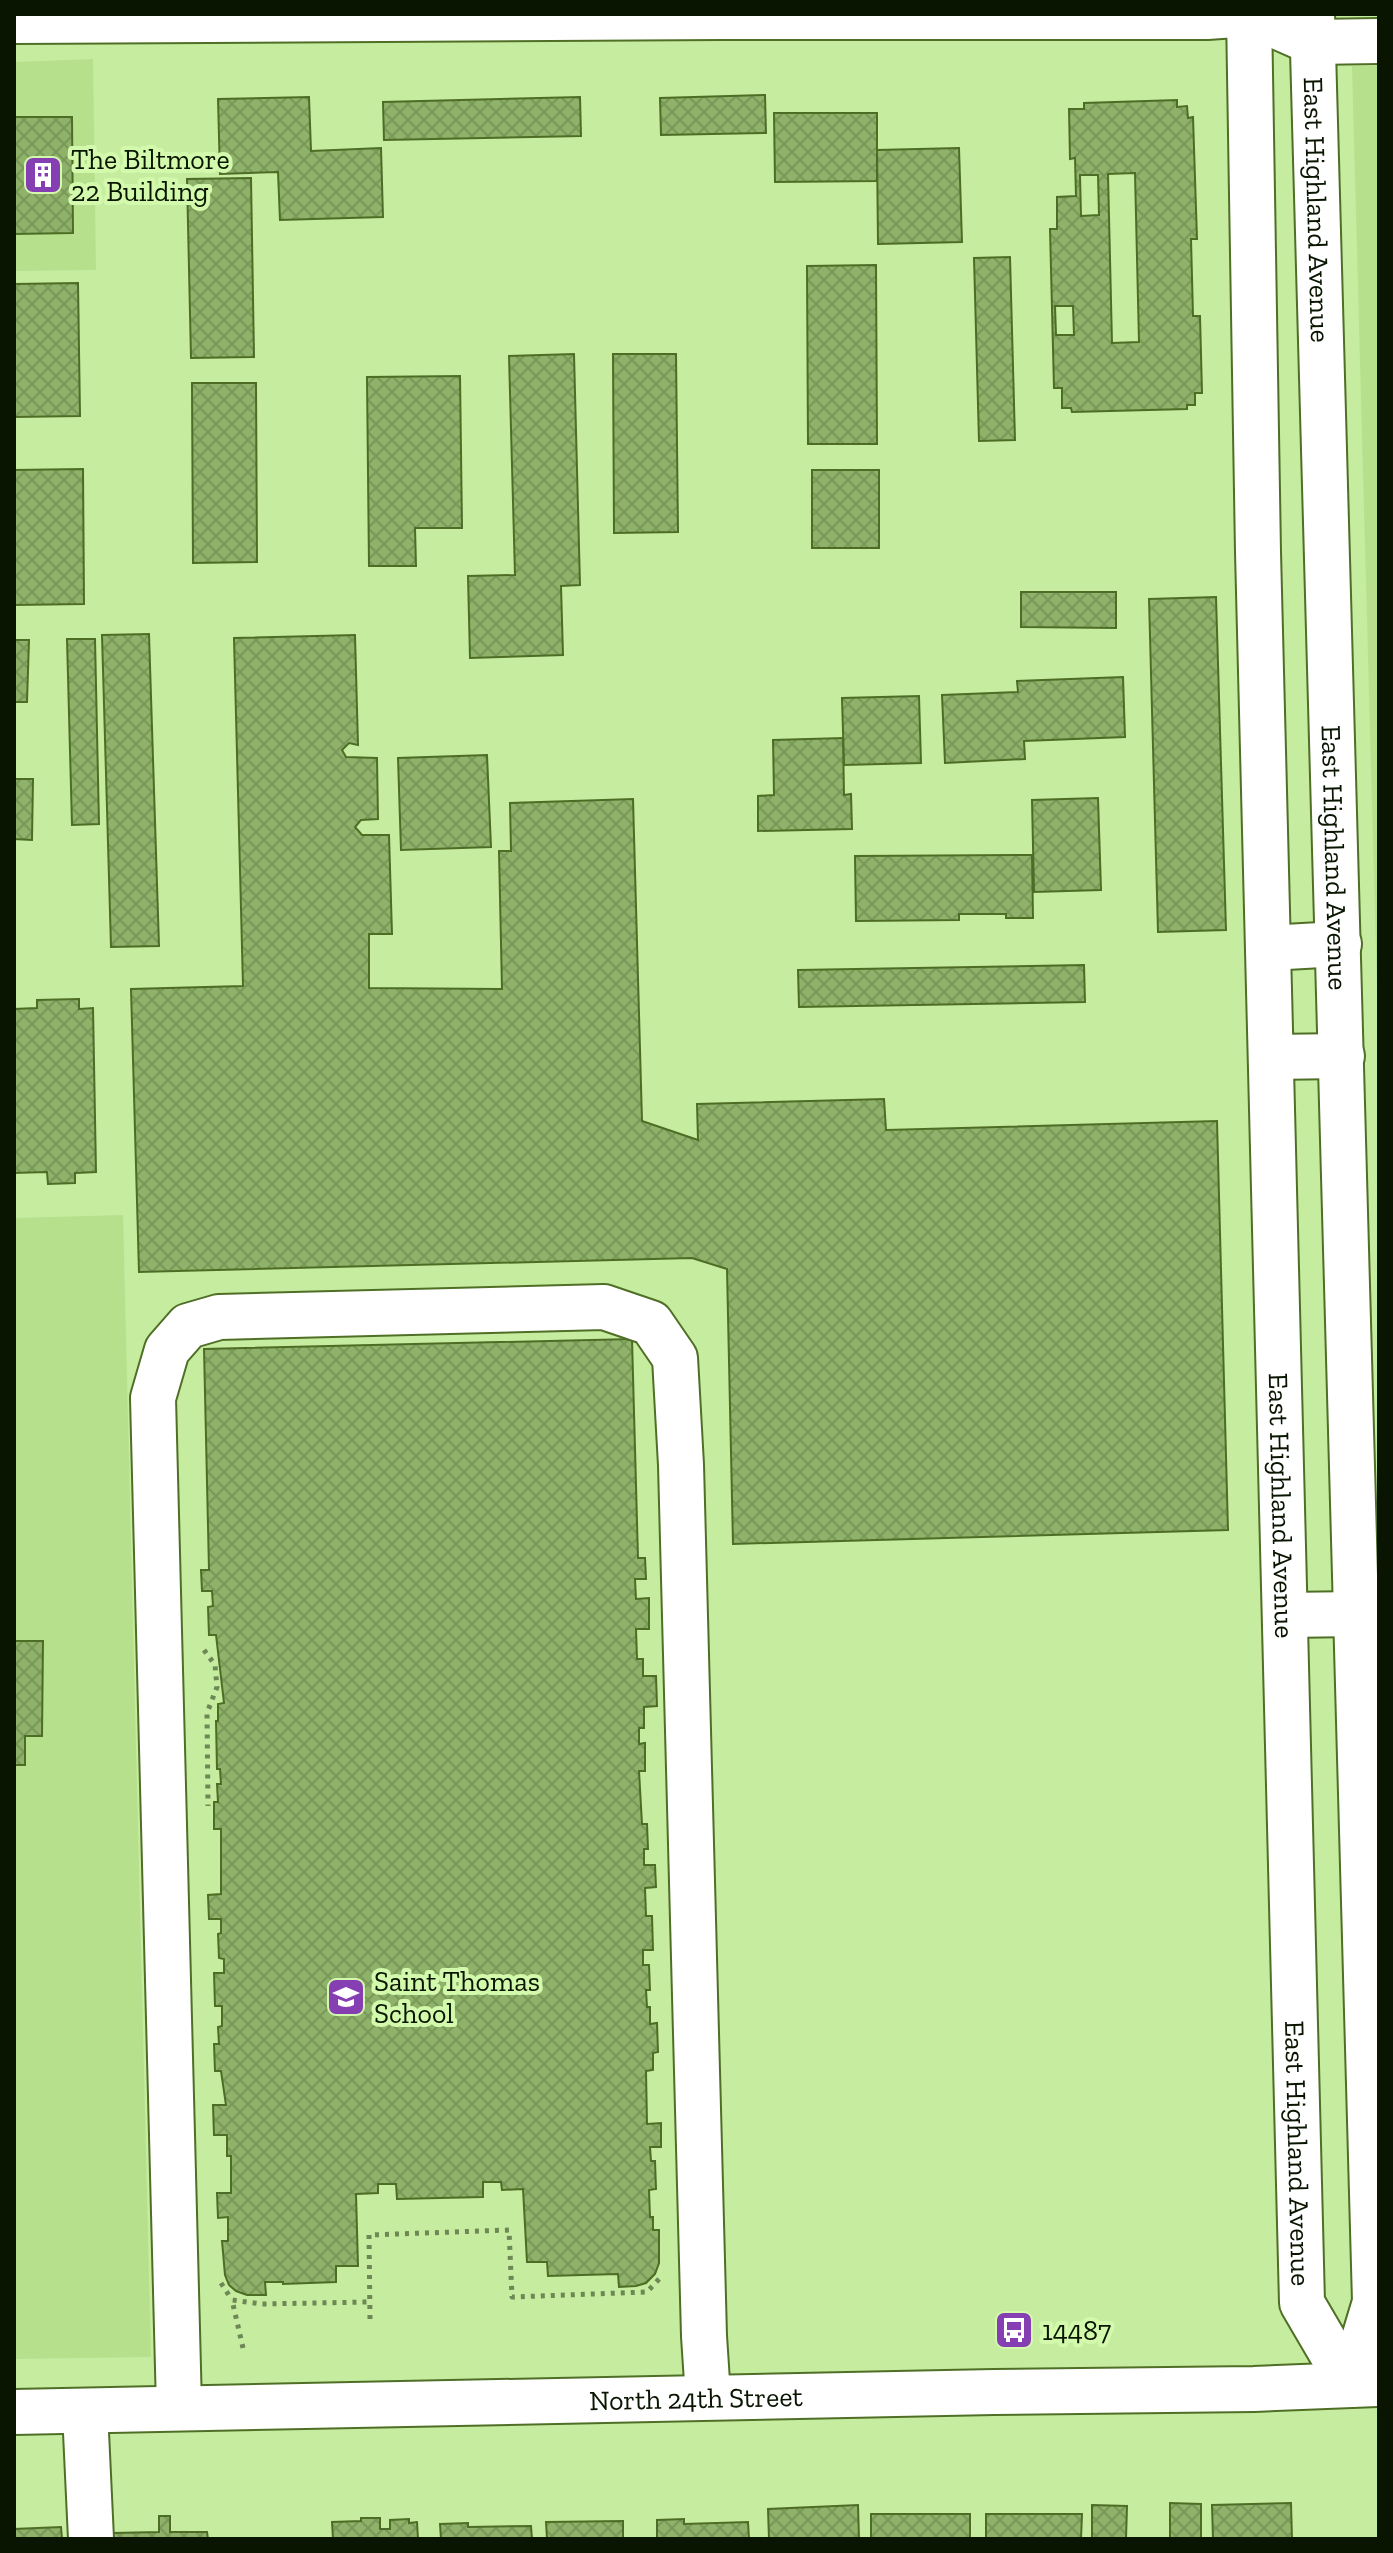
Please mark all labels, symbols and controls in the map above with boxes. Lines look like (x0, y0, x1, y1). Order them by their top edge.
street label: East Highland Avenue (1297, 77, 1338, 343)
place label: The Biltmore 22 Building (71, 143, 230, 208)
building icon: The Biltmore 22 Building (22, 154, 64, 196)
street label: East Highland Avenue (1315, 724, 1355, 991)
street label: East Highland Avenue (1262, 1372, 1302, 1639)
place label: Saint Thomas School (374, 1965, 540, 2030)
school or university icon: Saint Thomas School (325, 1976, 367, 2018)
street label: East Highland Avenue (1278, 2020, 1318, 2287)
bus stop icon: 14487 (993, 2309, 1035, 2351)
place label: 14487 (1042, 2314, 1111, 2347)
street label: North 24th Street (589, 2379, 804, 2417)

